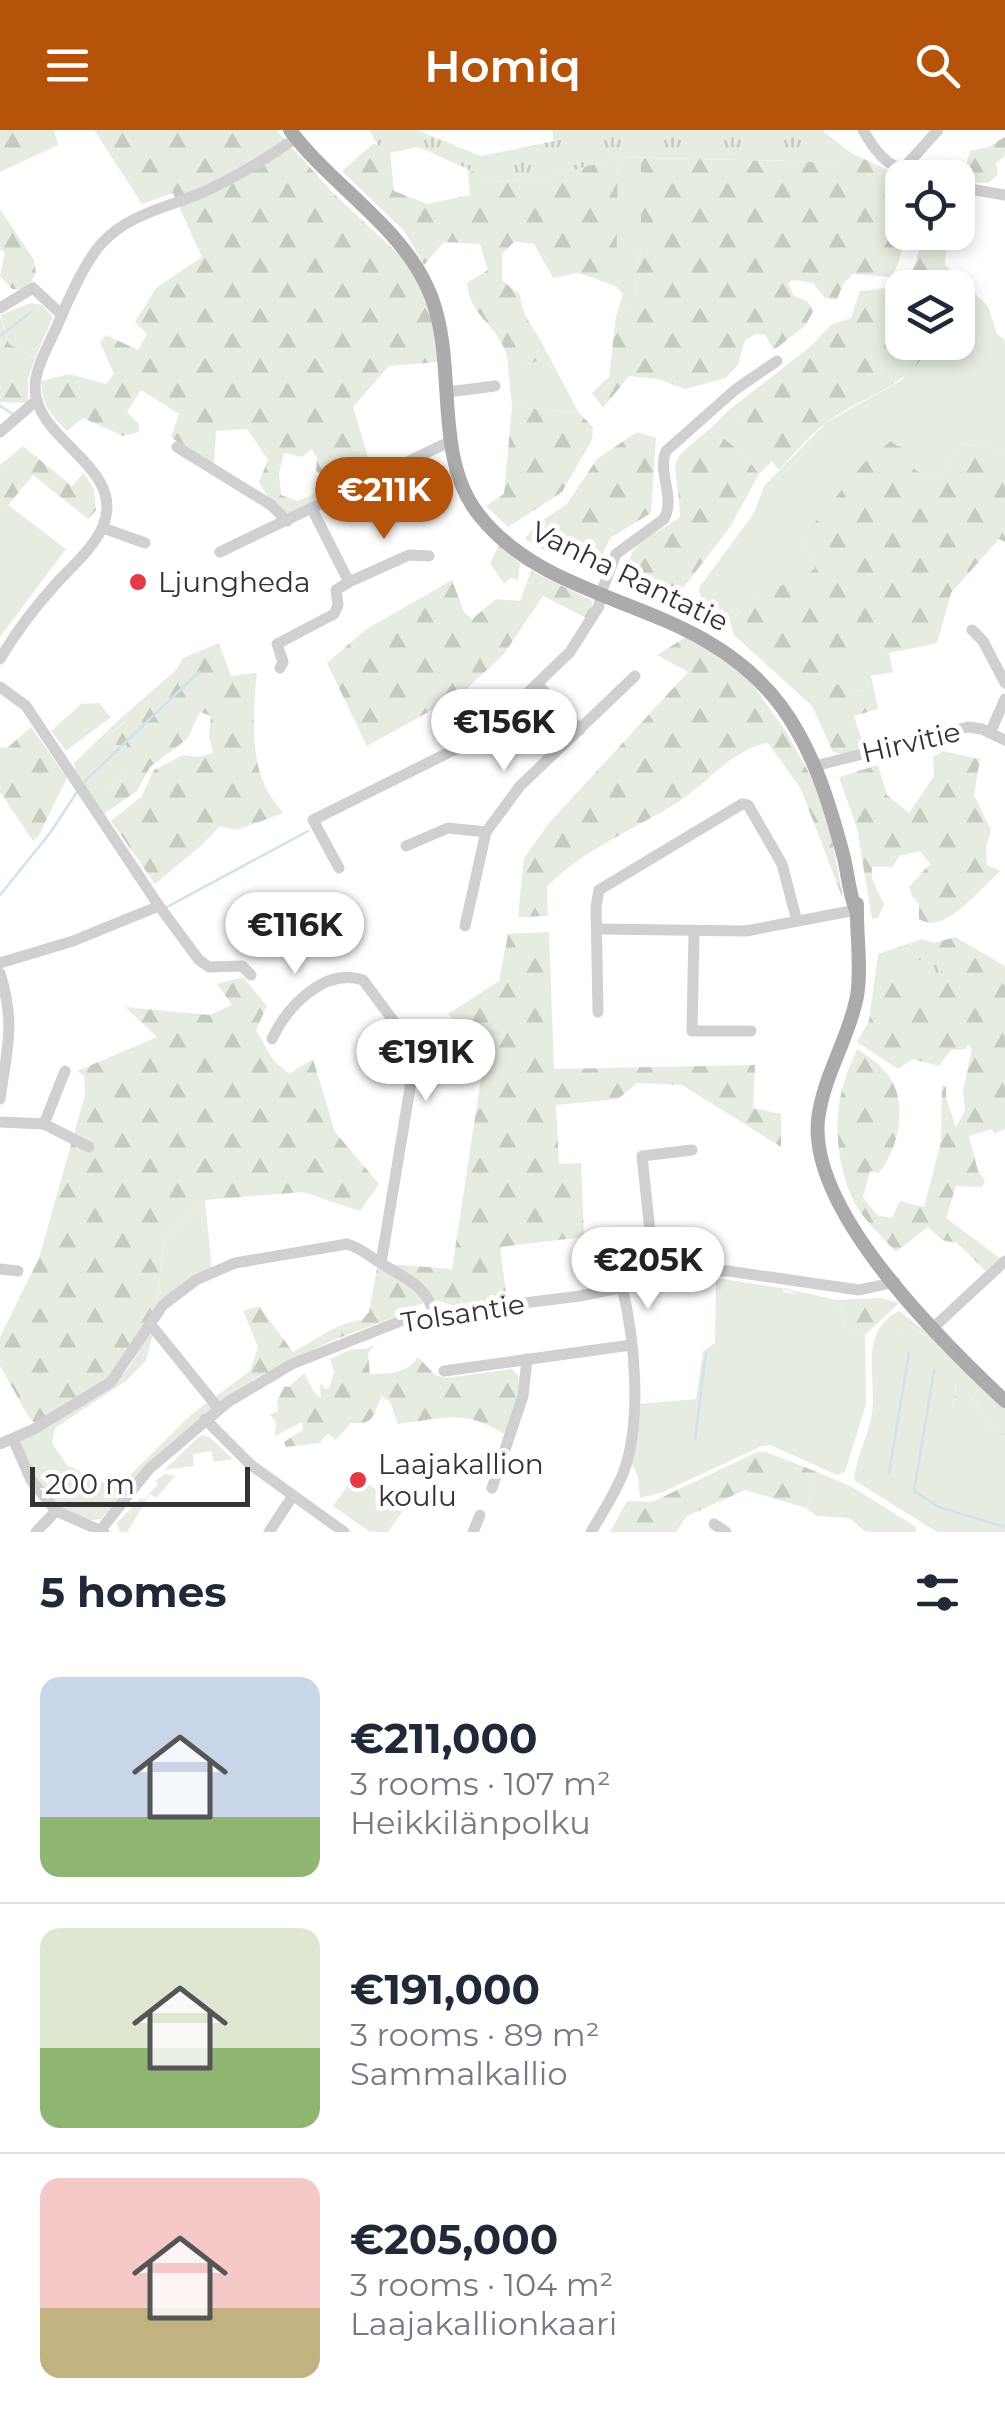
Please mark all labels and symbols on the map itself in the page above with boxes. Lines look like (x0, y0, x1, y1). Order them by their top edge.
pin: €211K (314, 457, 454, 542)
street label: Vanha Rantatie (526, 514, 734, 638)
place label: Ljungheda (158, 565, 310, 599)
marker: Ljungheda (127, 571, 149, 593)
pin: €156K (434, 689, 574, 774)
street label: Hirvitie (858, 714, 964, 770)
pin: €116K (225, 892, 365, 977)
pin: €191K (356, 1019, 496, 1104)
pin: €205K (578, 1227, 718, 1312)
street label: Tolsantie (399, 1286, 527, 1340)
place label: Laajakallion koulu (378, 1447, 544, 1513)
scale bar (30, 1462, 250, 1506)
marker: Laajakallion koulu (347, 1469, 369, 1491)

